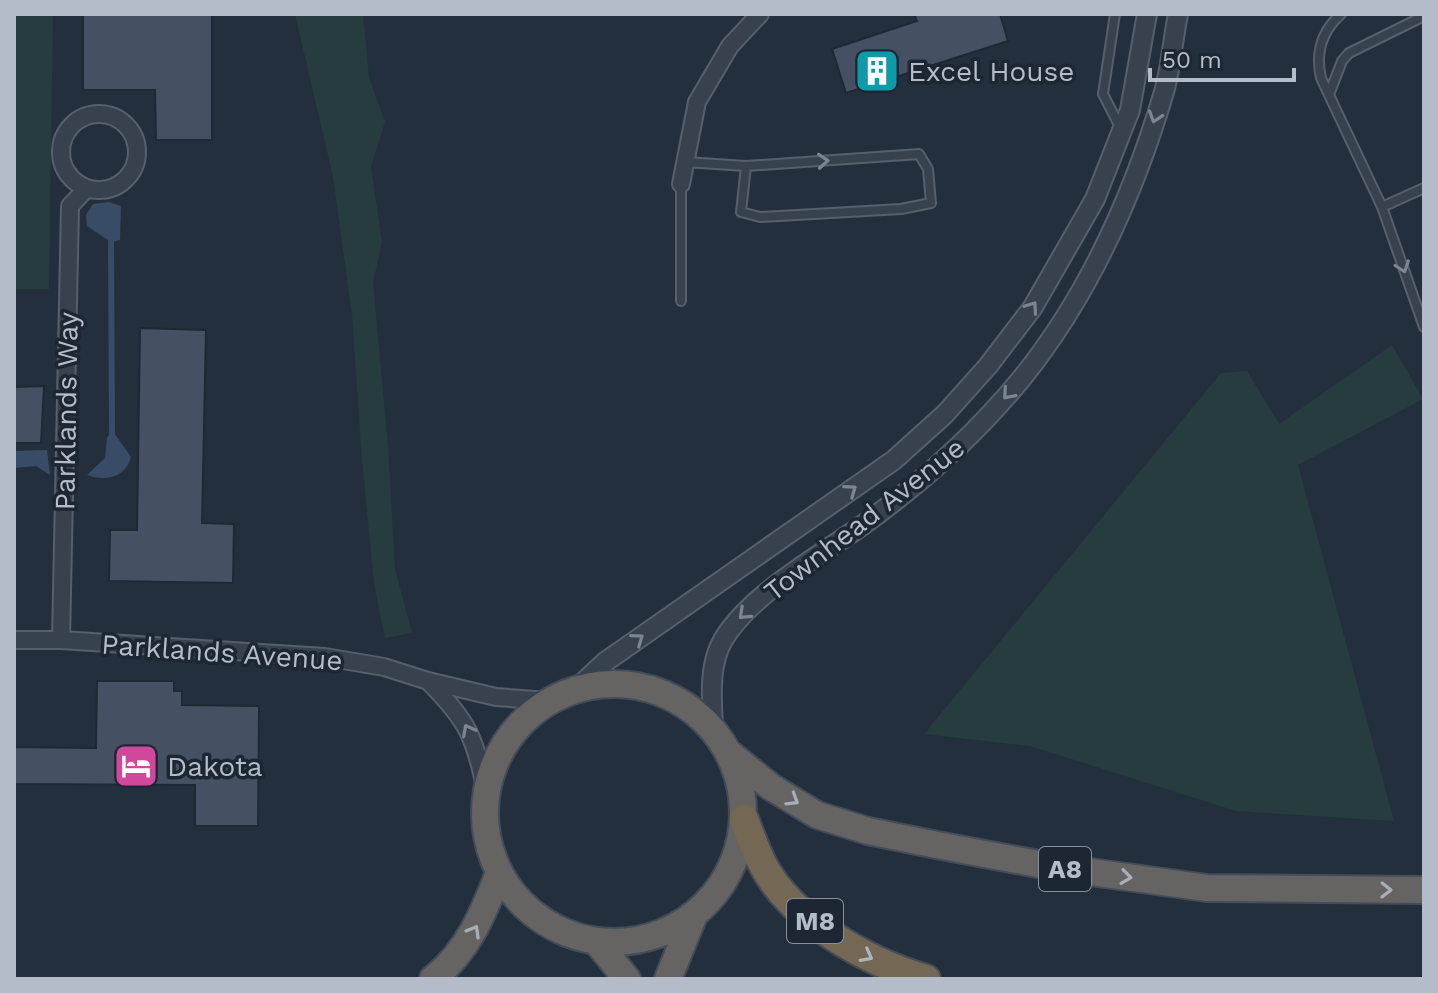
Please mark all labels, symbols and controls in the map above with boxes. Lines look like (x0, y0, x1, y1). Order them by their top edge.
scale bar (1150, 32, 1294, 82)
text: 50 m (1162, 46, 1222, 74)
building icon: Excel House (853, 47, 901, 95)
place label: Excel House (908, 55, 1075, 88)
one-way arrow (1148, 110, 1164, 124)
one-way arrow (817, 153, 830, 170)
one-way arrow (1394, 259, 1410, 273)
one-way arrow (1022, 301, 1037, 315)
street label: Parklands Way (48, 311, 85, 511)
one-way arrow (1003, 385, 1018, 400)
street label: Townhead Avenue (758, 431, 971, 608)
one-way arrow (842, 486, 856, 500)
one-way arrow (739, 604, 754, 618)
street label: Parklands Avenue (100, 628, 344, 677)
one-way arrow (629, 634, 643, 649)
one-way arrow (462, 724, 477, 739)
hotel icon: Dakota (112, 742, 160, 790)
place label: Dakota (167, 750, 263, 783)
one-way arrow (784, 791, 799, 806)
road number: A8 (1039, 847, 1091, 891)
one-way arrow (1119, 868, 1133, 885)
one-way arrow (1380, 881, 1393, 899)
road number: M8 (787, 899, 843, 943)
one-way arrow (464, 925, 480, 940)
one-way arrow (859, 947, 873, 962)

